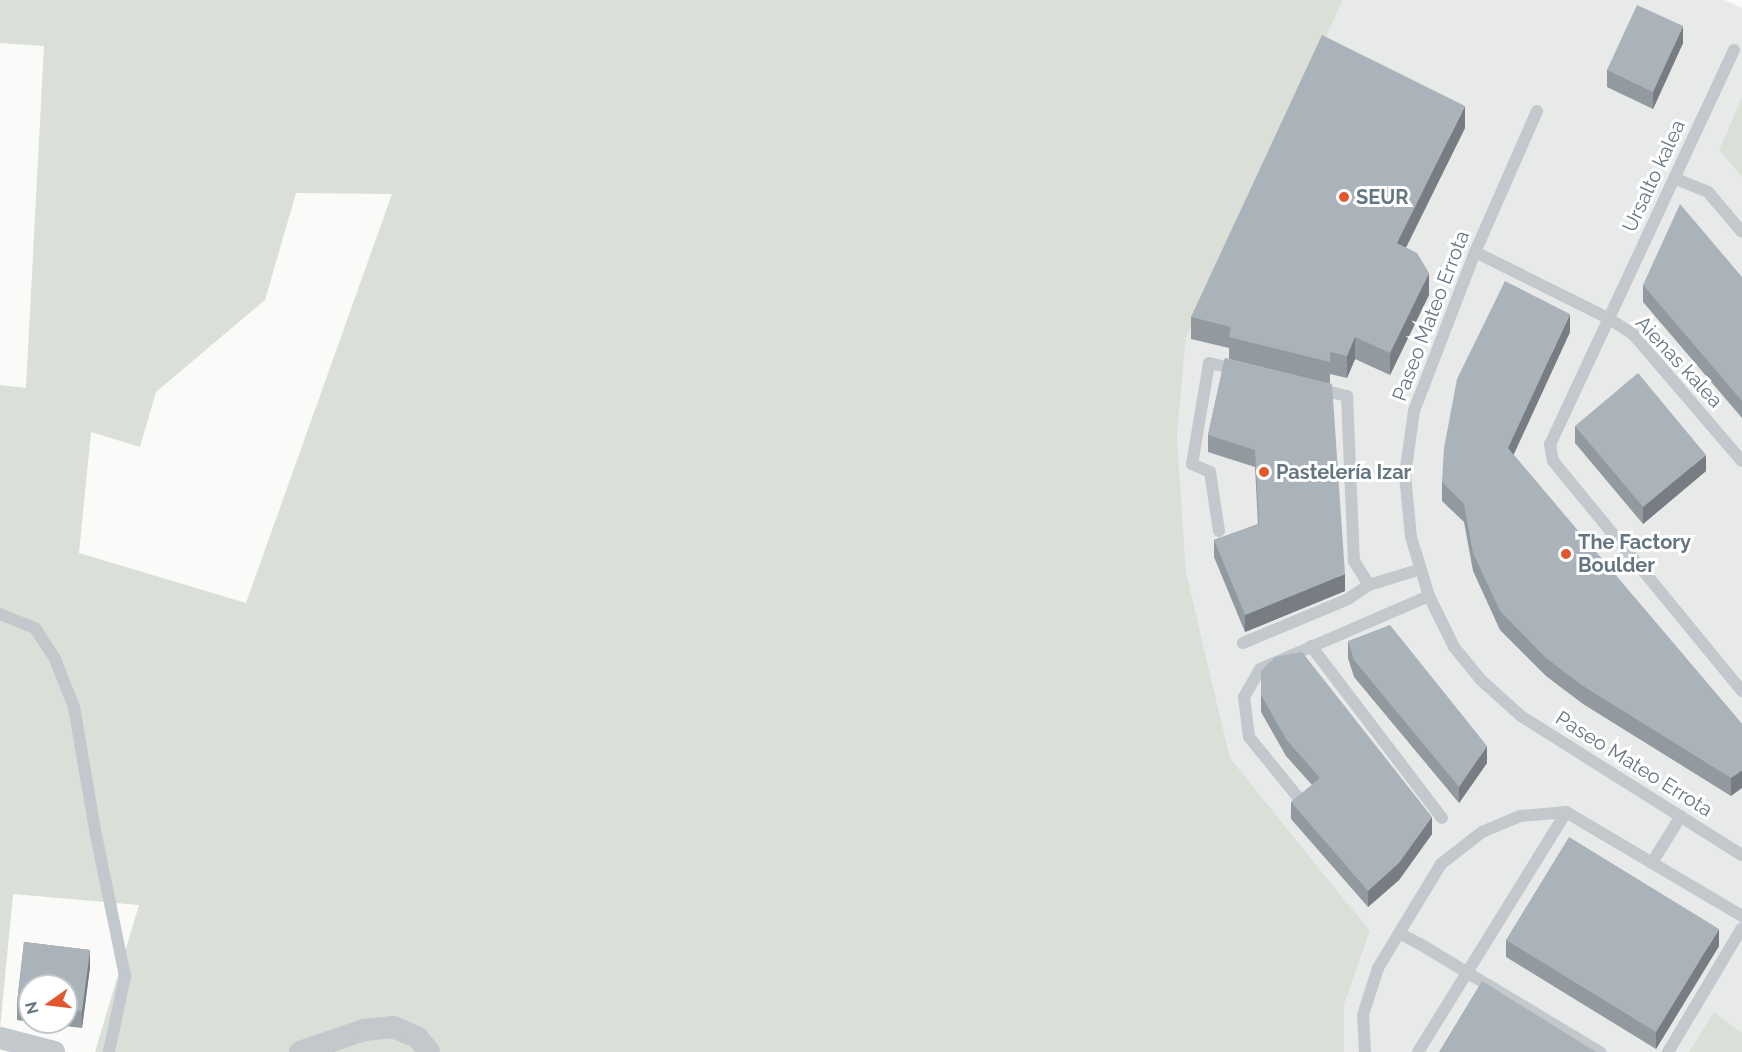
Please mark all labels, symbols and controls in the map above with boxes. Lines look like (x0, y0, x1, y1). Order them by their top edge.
street label: Ursalto kalea (1618, 116, 1690, 236)
place label: SEUR (1356, 185, 1409, 209)
marker: SEUR (1337, 190, 1351, 204)
street label: Paseo Mateo Errota (1387, 228, 1475, 404)
street label: Aienas kalea (1631, 311, 1727, 413)
place label: Pastelería Izar (1276, 460, 1411, 484)
marker: Pastelería Izar (1257, 465, 1271, 479)
place label: The Factory Boulder (1578, 530, 1691, 577)
marker: The Factory Boulder (1559, 547, 1573, 561)
street label: Paseo Mateo Errota (1551, 706, 1717, 822)
north arrow (18, 974, 78, 1034)
text: N (21, 1000, 43, 1016)

